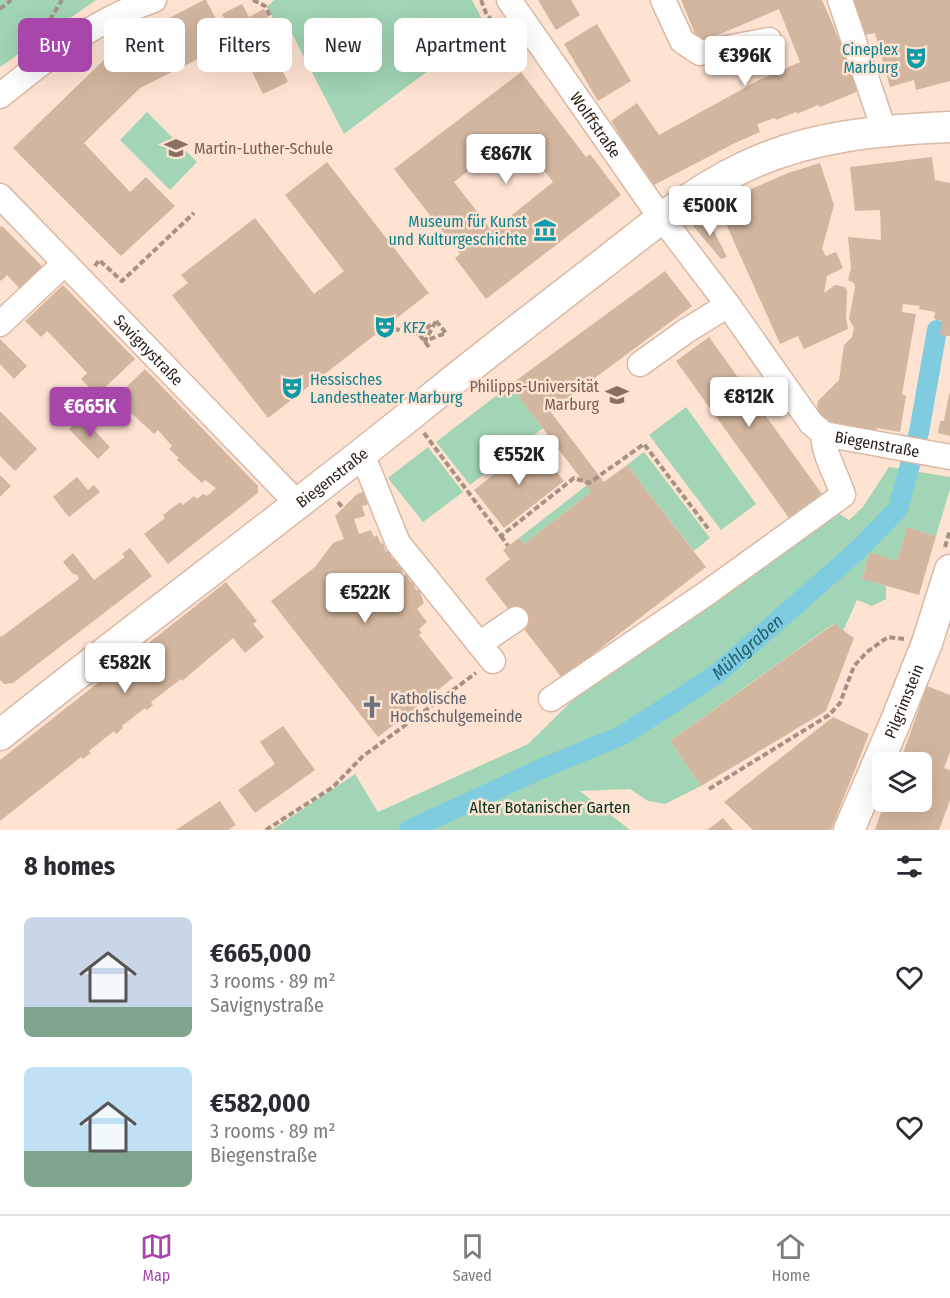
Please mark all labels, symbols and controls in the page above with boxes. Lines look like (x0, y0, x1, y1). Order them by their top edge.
chip: Buy (18, 18, 92, 72)
chip: Rent (104, 18, 185, 72)
chip: Filters (197, 18, 292, 72)
chip: New (304, 18, 382, 72)
chip: Apartment (394, 18, 527, 72)
pin: €396K (703, 36, 787, 87)
place label: Cineplex Marburg (842, 40, 898, 77)
text: €396K (719, 43, 771, 67)
theatre icon: Cineplex Marburg (903, 45, 929, 71)
street label: Wolffstraße (566, 89, 625, 162)
pin: €867K (464, 134, 548, 185)
school or university icon: Martin-Luther-Schule (163, 135, 189, 161)
place label: Martin-Luther-Schule (194, 139, 333, 158)
text: €867K (480, 141, 532, 165)
pin: €500K (668, 186, 752, 237)
text: €500K (683, 193, 737, 217)
place label: Museum für Kunst und Kulturgeschichte (389, 212, 528, 249)
museum icon: Museum für Kunst und Kulturgeschichte (532, 217, 558, 243)
street label: Savignystraße (110, 311, 187, 390)
theatre icon: KFZ (372, 314, 398, 340)
place label: KFZ (403, 318, 426, 337)
place label: Hessisches Landestheater Marburg (310, 370, 463, 407)
theatre icon: Hessisches Landestheater Marburg (279, 375, 305, 401)
place label: Philipps-Universität Marburg (469, 377, 600, 414)
pin: €812K (707, 377, 791, 428)
school or university icon: Philipps-Universität Marburg (604, 382, 630, 408)
text: €812K (724, 384, 774, 408)
pin: €665K (48, 387, 132, 438)
text: €665K (64, 394, 116, 418)
street label: Biegenstraße (833, 427, 921, 461)
pin: €552K (477, 435, 561, 486)
text: €552K (494, 442, 544, 466)
street label: Biegenstraße (292, 444, 372, 512)
pin: €522K (323, 573, 407, 624)
text: €522K (340, 580, 390, 604)
water label: Mühlgraben (707, 610, 788, 684)
pin: €582K (83, 643, 167, 694)
text: €582K (99, 650, 151, 674)
street label: Pilgrimstein (881, 661, 928, 741)
place label: Katholische Hochschulgemeinde (390, 689, 523, 726)
church icon: Katholische Hochschulgemeinde (359, 694, 385, 720)
map controls (872, 752, 932, 812)
button: layers (872, 752, 932, 812)
park label: Alter Botanischer Garten (470, 798, 630, 817)
icon: filters (893, 850, 926, 883)
text: 8 homes (24, 851, 115, 882)
text: €665,000 (210, 938, 311, 969)
icon: home (72, 941, 144, 1013)
icon: heart (893, 961, 926, 994)
text: 3 rooms · 89 m² (210, 969, 335, 993)
text: Savignystraße (210, 993, 324, 1017)
text: €582,000 (210, 1088, 310, 1119)
icon: home (72, 1091, 144, 1163)
icon: heart (893, 1111, 926, 1144)
text: 3 rooms · 89 m² (210, 1119, 335, 1143)
text: Biegenstraße (210, 1143, 317, 1167)
tab: Map (140, 1230, 173, 1285)
tab: Saved (453, 1230, 492, 1285)
tab: Home (772, 1230, 810, 1285)

